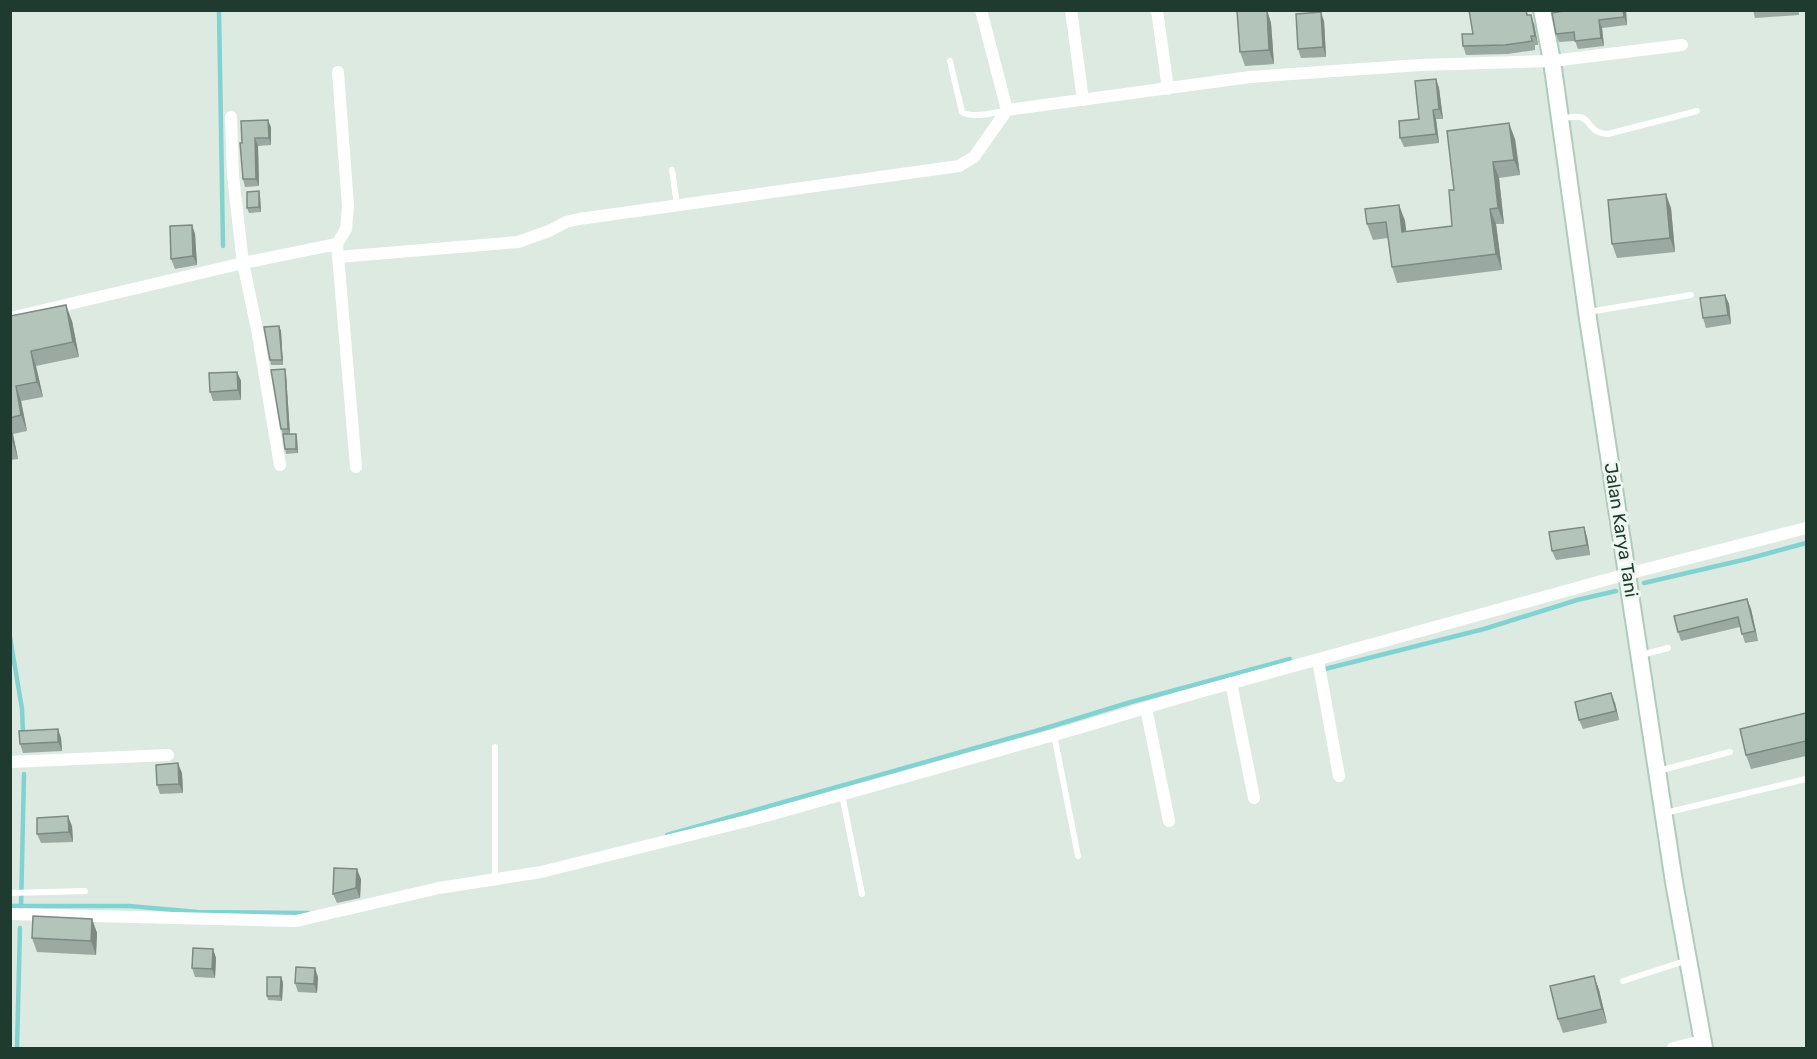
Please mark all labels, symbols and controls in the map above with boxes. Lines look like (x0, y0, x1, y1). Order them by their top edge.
street label: Jalan Karya Tani (1600, 461, 1642, 599)

